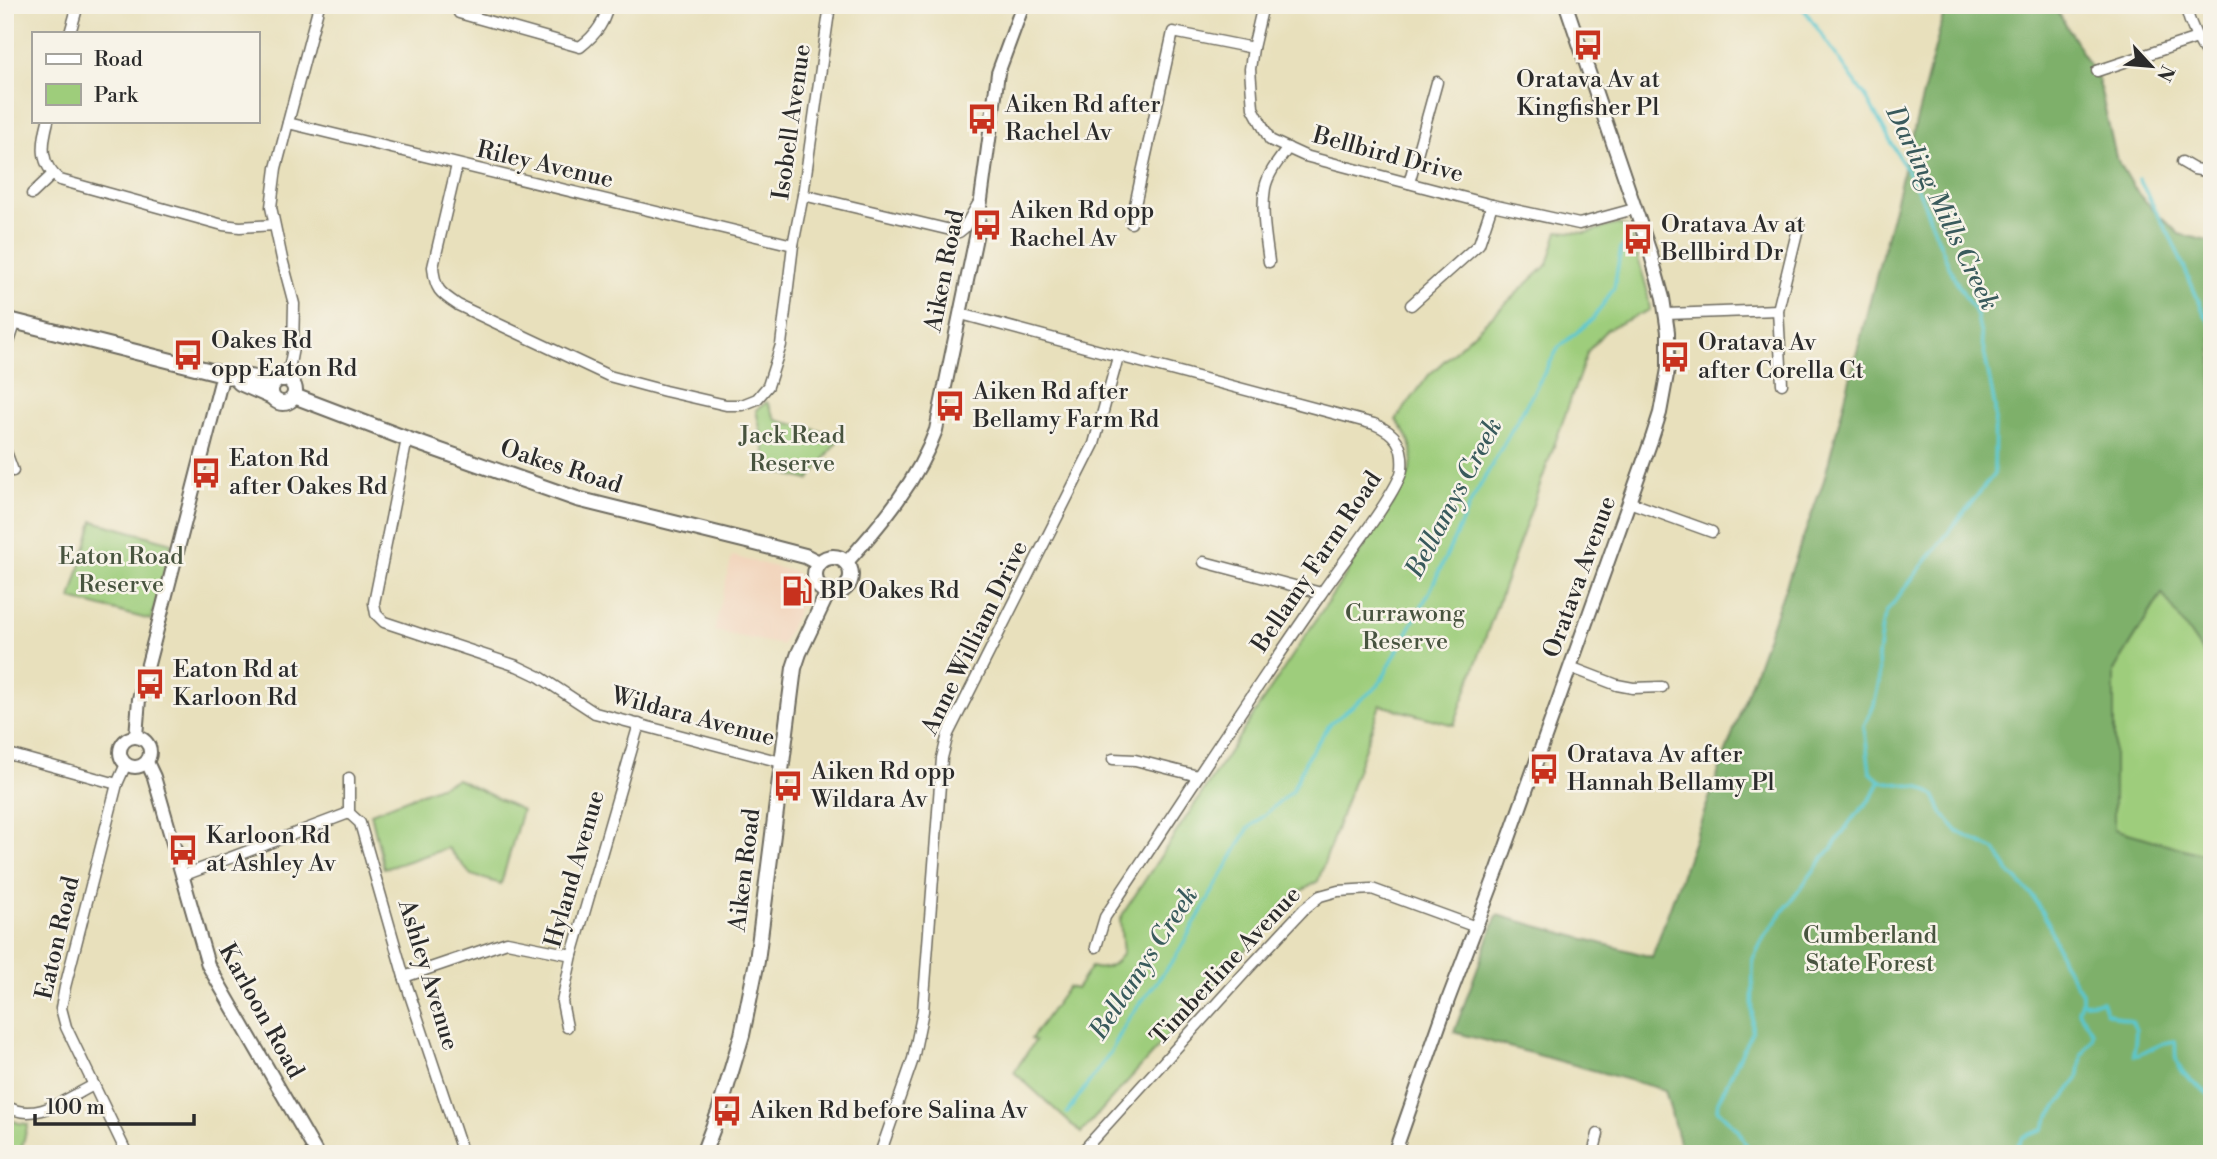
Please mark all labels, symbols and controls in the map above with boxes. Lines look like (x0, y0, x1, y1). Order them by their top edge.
bus stop icon: Oratava Av at Kingfisher Pl (1571, 28, 1605, 62)
legend (32, 32, 259, 122)
north arrow (2116, 32, 2186, 102)
street label: Isobell Avenue (766, 42, 818, 202)
text: Road (94, 47, 143, 73)
text: N (2151, 61, 2179, 85)
place label: Oratava Av at Kingfisher Pl (1516, 65, 1660, 123)
text: Park (94, 83, 139, 109)
place label: Aiken Rd after Rachel Av (1004, 90, 1161, 148)
water label: Darling Mills Creek (1878, 99, 2005, 316)
bus stop icon: Aiken Rd after Rachel Av (965, 102, 999, 136)
street label: Bellbird Drive (1308, 120, 1467, 190)
street label: Riley Avenue (474, 135, 616, 195)
place label: Aiken Rd opp Rachel Av (1009, 196, 1154, 254)
street label: Aiken Road (918, 207, 972, 336)
bus stop icon: Aiken Rd opp Rachel Av (970, 208, 1004, 242)
place label: Oratava Av at Bellbird Dr (1660, 210, 1805, 268)
bus stop icon: Oratava Av at Bellbird Dr (1621, 222, 1655, 256)
place label: Oakes Rd opp Eaton Rd (211, 326, 357, 384)
place label: Oratava Av after Corella Ct (1698, 328, 1864, 386)
bus stop icon: Oakes Rd opp Eaton Rd (171, 338, 205, 372)
bus stop icon: Oratava Av after Corella Ct (1658, 340, 1692, 374)
place label: Aiken Rd after Bellamy Farm Rd (972, 377, 1160, 435)
bus stop icon: Aiken Rd after Bellamy Farm Rd (933, 389, 967, 423)
water label: Bellamys Creek (1398, 413, 1509, 584)
park label: Jack Read Reserve (738, 421, 845, 479)
street label: Oakes Road (496, 433, 626, 501)
place label: Eaton Rd after Oakes Rd (229, 444, 388, 502)
bus stop icon: Eaton Rd after Oakes Rd (189, 456, 223, 490)
street label: Bellamy Farm Road (1245, 466, 1389, 659)
street label: Oratava Avenue (1537, 492, 1623, 662)
street label: Anne William Drive (915, 536, 1035, 741)
park label: Eaton Road Reserve (58, 542, 184, 600)
fuel station icon: BP Oakes Rd (780, 574, 814, 608)
place label: BP Oakes Rd (819, 576, 960, 606)
park label: Currawong Reserve (1345, 599, 1465, 657)
place label: Eaton Rd at Karloon Rd (173, 655, 299, 713)
bus stop icon: Eaton Rd at Karloon Rd (133, 667, 167, 701)
street label: Wildara Avenue (607, 680, 778, 753)
place label: Oratava Av after Hannah Bellamy Pl (1567, 740, 1775, 798)
bus stop icon: Oratava Av after Hannah Bellamy Pl (1527, 752, 1561, 786)
place label: Aiken Rd opp Wildara Av (810, 757, 955, 815)
bus stop icon: Aiken Rd opp Wildara Av (771, 769, 805, 803)
street label: Hyland Avenue (538, 787, 612, 951)
street label: Aiken Road (722, 806, 767, 934)
place label: Karloon Rd at Ashley Av (206, 821, 337, 879)
bus stop icon: Karloon Rd at Ashley Av (166, 833, 200, 867)
street label: Eaton Road (29, 873, 87, 1002)
water label: Bellamys Creek (1082, 880, 1205, 1046)
street label: Timberline Avenue (1144, 880, 1308, 1052)
street label: Ashley Avenue (391, 895, 465, 1054)
park label: Cumberland State Forest (1803, 921, 1937, 979)
street label: Karloon Road (212, 938, 311, 1084)
scale bar (35, 1082, 194, 1126)
bus stop icon: Aiken Rd before Salina Av (710, 1094, 744, 1128)
text: 100 m (46, 1095, 105, 1121)
place label: Aiken Rd before Salina Av (749, 1096, 1029, 1126)

